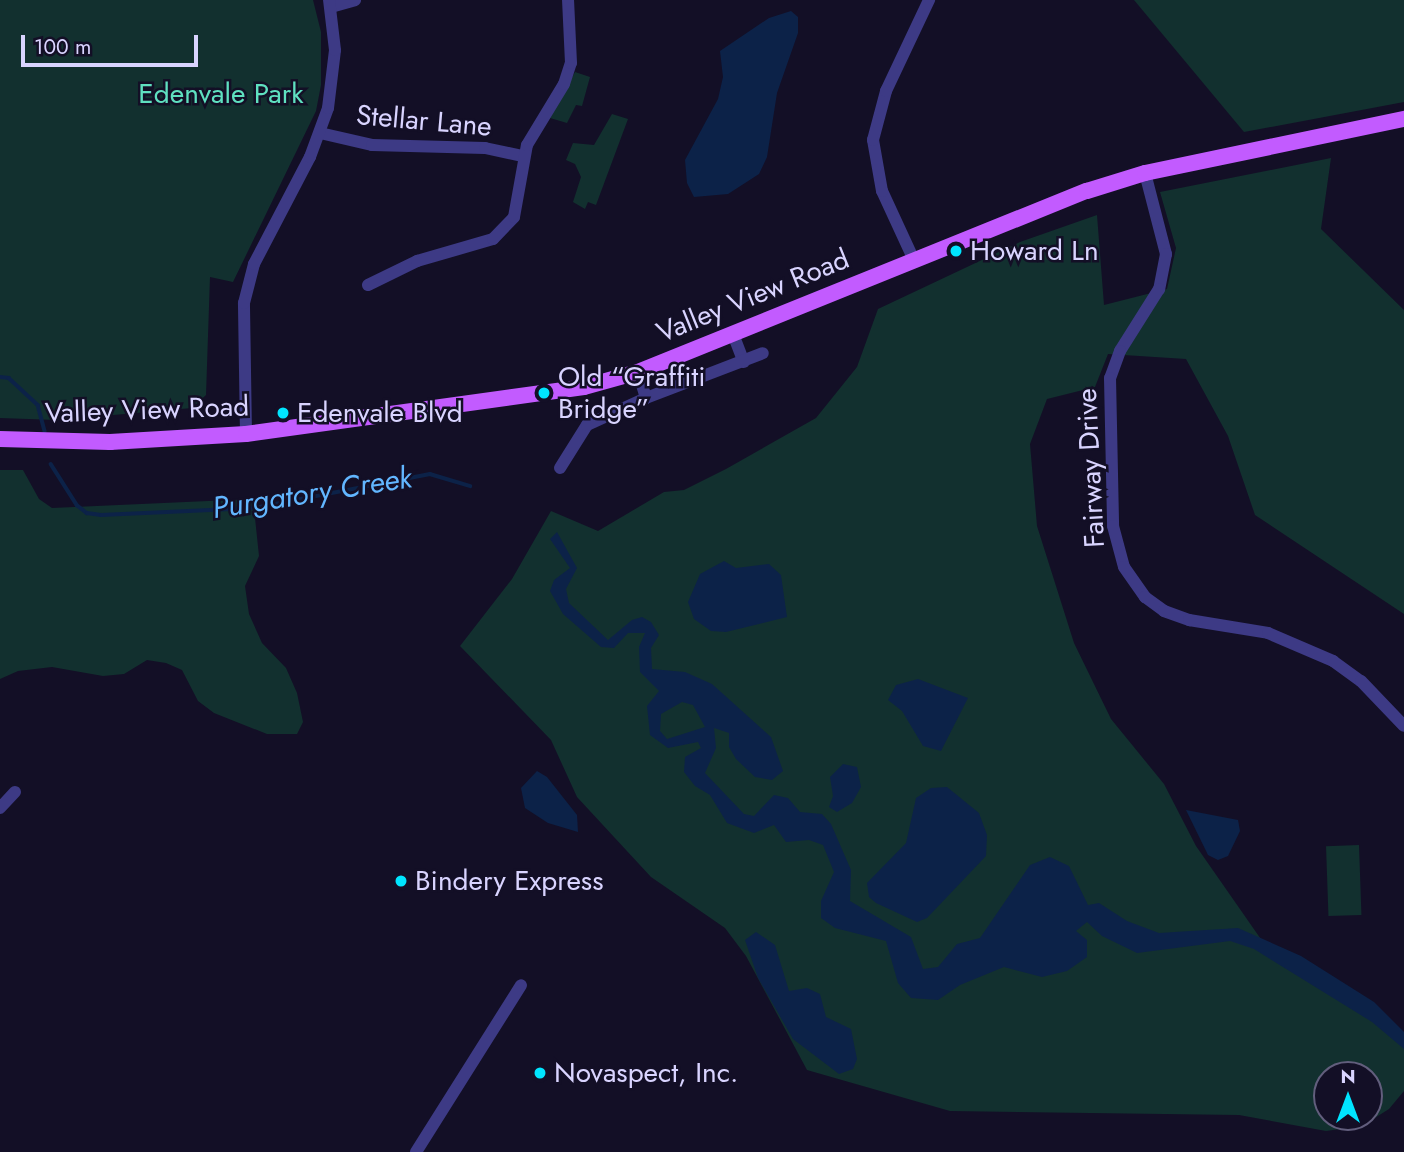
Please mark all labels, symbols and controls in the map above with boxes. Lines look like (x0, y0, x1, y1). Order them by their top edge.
scale bar (24, 21, 201, 65)
text: 100 m (34, 32, 91, 62)
park label: Edenvale Park (138, 77, 304, 111)
street label: Stellar Lane (355, 98, 493, 144)
place label: Howard Ln (970, 234, 1099, 268)
street label: Valley View Road (652, 242, 854, 350)
marker: Howard Ln (948, 243, 964, 259)
place label: Old “Graffiti Bridge” (558, 360, 705, 426)
marker: Old “Graffiti Bridge” (536, 385, 552, 401)
street label: Fairway Drive (1070, 387, 1112, 549)
street label: Valley View Road (44, 390, 250, 430)
place label: Edenvale Blvd (297, 396, 463, 430)
marker: Edenvale Blvd (275, 405, 291, 421)
water label: Purgatory Creek (210, 459, 414, 527)
place label: Bindery Express (415, 864, 603, 898)
marker: Bindery Express (393, 873, 409, 889)
place label: Novaspect, Inc. (554, 1056, 738, 1090)
north arrow (1313, 1061, 1383, 1131)
text: N (1340, 1063, 1356, 1090)
marker: Novaspect, Inc. (532, 1065, 548, 1081)

